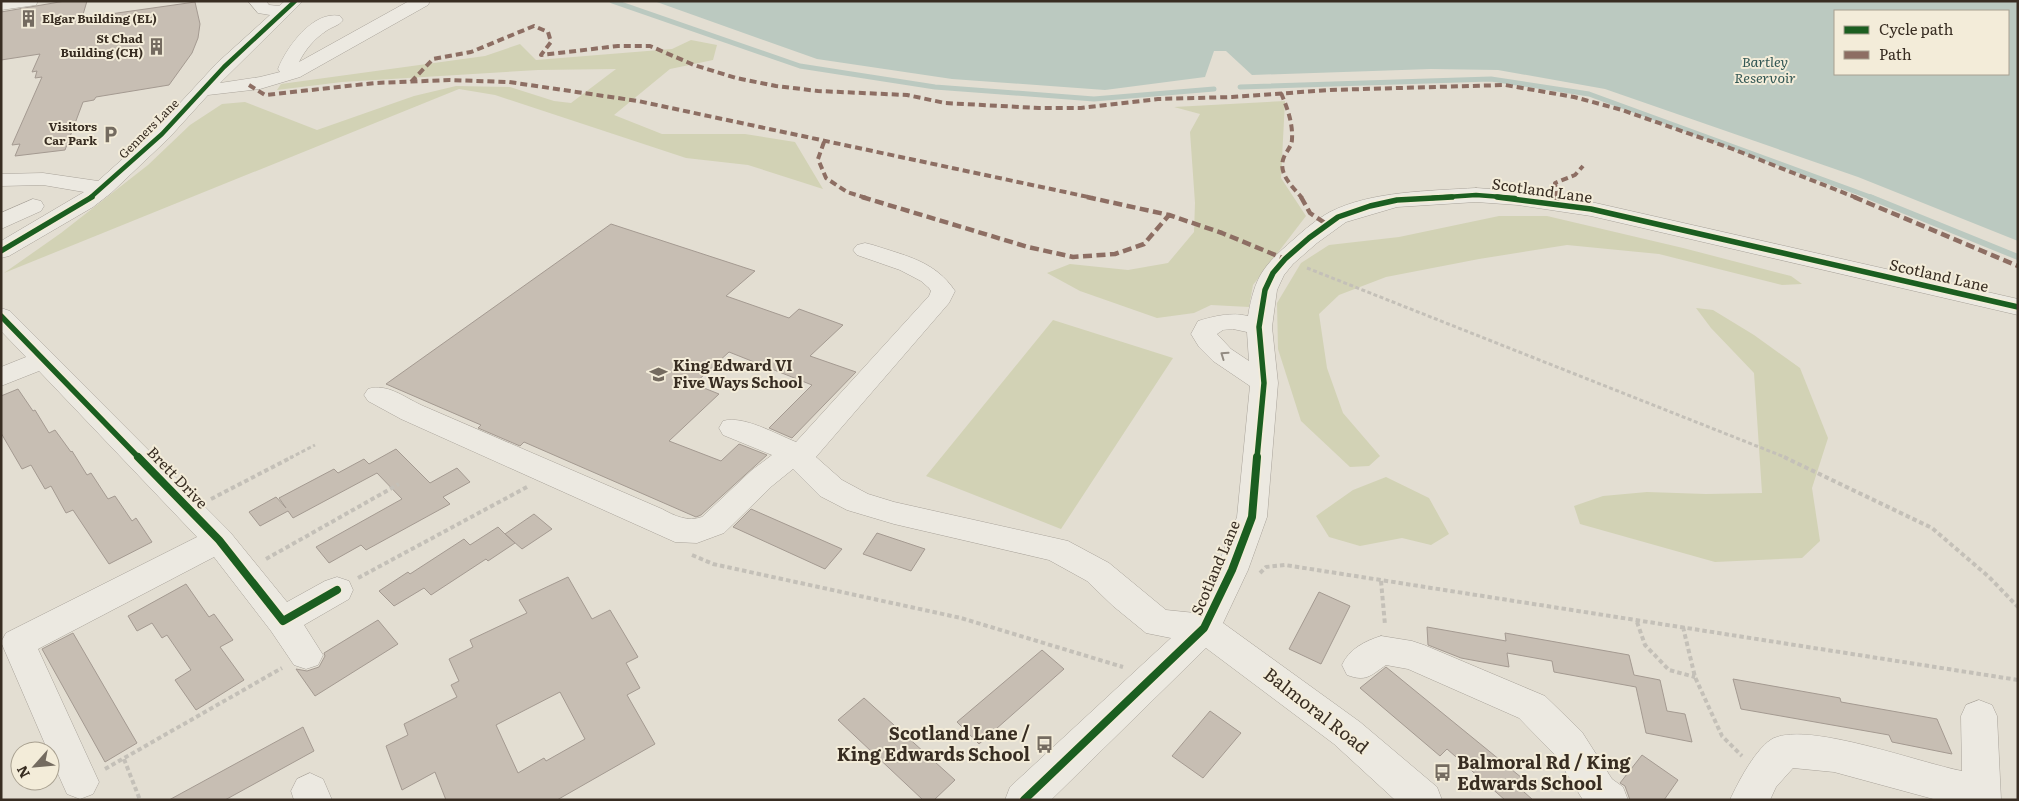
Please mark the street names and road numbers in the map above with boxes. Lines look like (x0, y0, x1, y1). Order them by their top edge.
street label: Genners Lane (114, 94, 182, 162)
street label: Scotland Lane (1491, 171, 1594, 208)
street label: Scotland Lane (1887, 252, 1991, 297)
street label: Brett Drive (142, 441, 214, 513)
street label: Scotland Lane (1184, 516, 1245, 618)
street label: Balmoral Road (1259, 660, 1375, 759)

